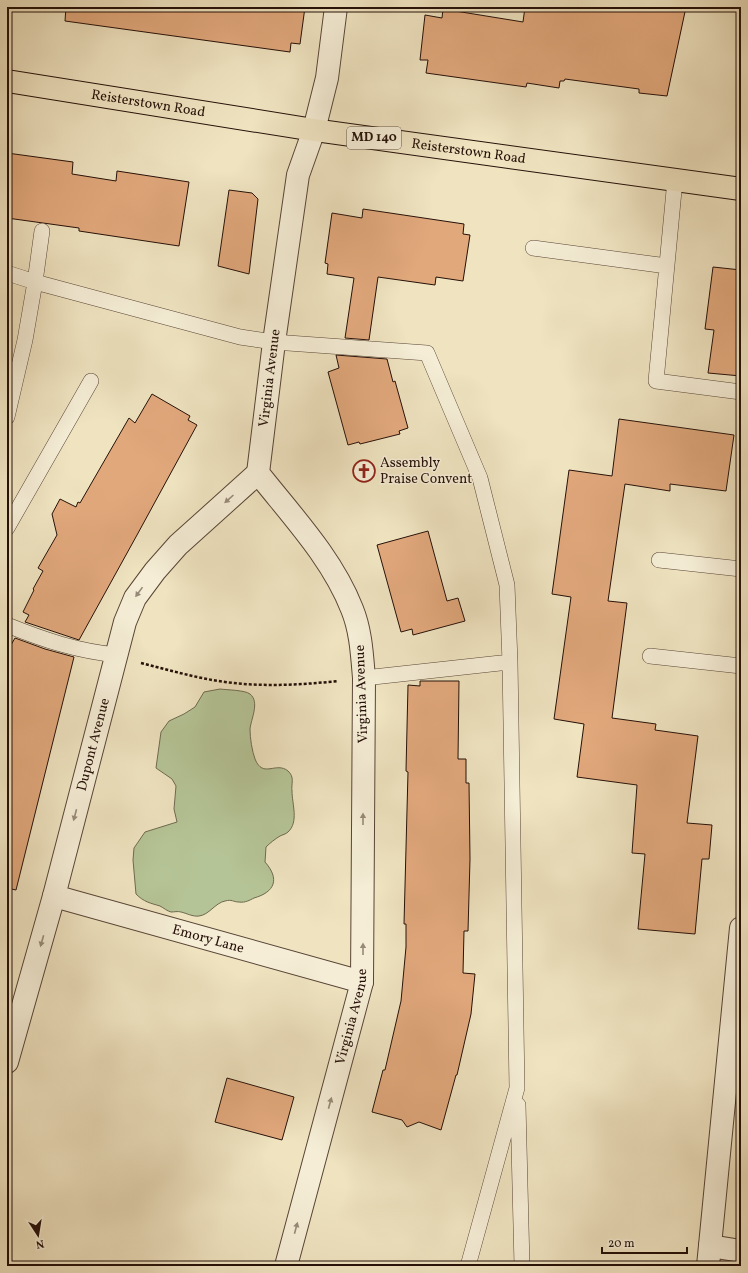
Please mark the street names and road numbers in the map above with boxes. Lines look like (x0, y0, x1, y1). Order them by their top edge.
street label: Reisterstown Road (90, 85, 207, 122)
road number: MD 140 (347, 127, 401, 149)
street label: Reisterstown Road (410, 134, 527, 169)
street label: Virginia Avenue (254, 327, 285, 428)
street label: Virginia Avenue (351, 644, 373, 744)
street label: Dupont Avenue (72, 696, 115, 793)
street label: Emory Lane (170, 920, 247, 958)
street label: Virginia Avenue (331, 968, 372, 1067)

